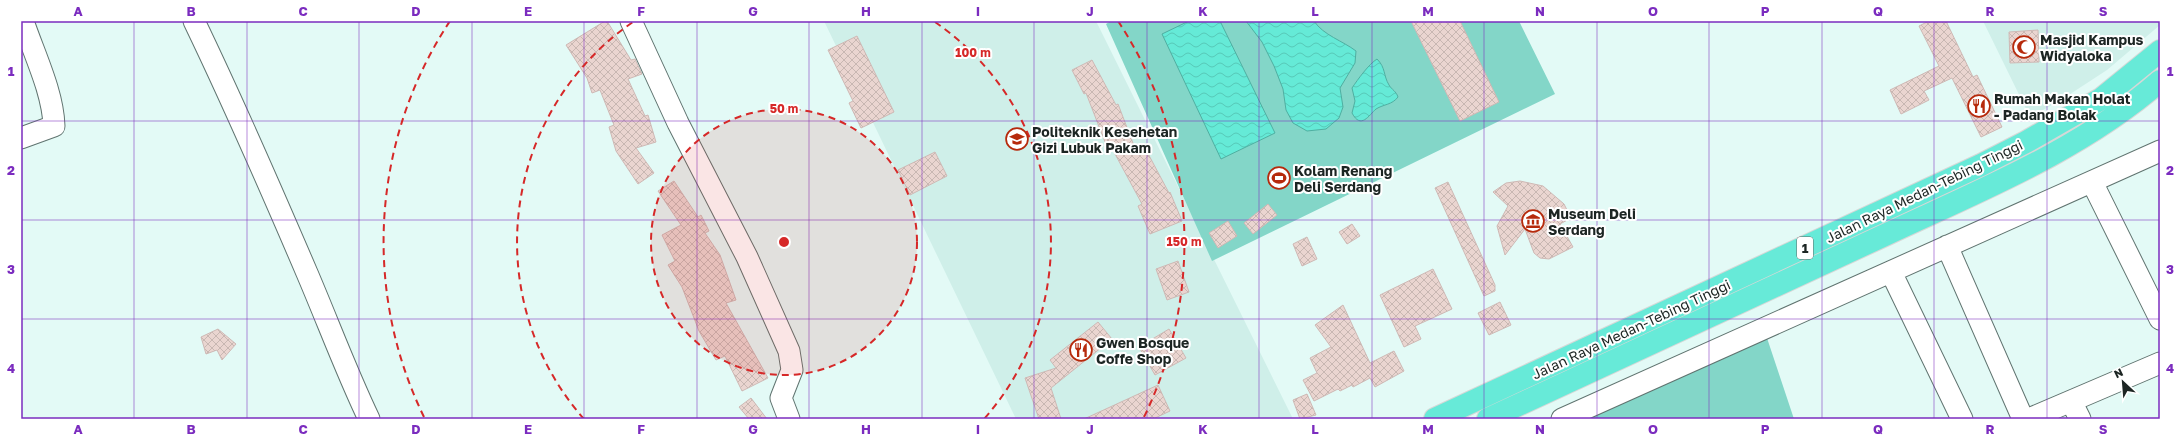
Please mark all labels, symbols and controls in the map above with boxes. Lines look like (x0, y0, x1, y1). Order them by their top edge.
text: A (73, 3, 83, 19)
text: B (186, 3, 196, 19)
text: C (298, 3, 308, 19)
text: D (411, 3, 421, 19)
text: E (524, 3, 532, 19)
text: F (637, 3, 645, 19)
text: G (748, 3, 758, 19)
text: H (861, 3, 871, 19)
text: I (976, 3, 980, 19)
text: J (1086, 3, 1094, 19)
text: K (1198, 3, 1208, 19)
text: L (1311, 3, 1319, 19)
text: M (1422, 3, 1434, 19)
text: N (1535, 3, 1545, 19)
text: O (1648, 3, 1658, 19)
text: P (1761, 3, 1770, 19)
text: Q (1873, 3, 1883, 19)
text: R (1985, 3, 1995, 19)
text: S (2099, 3, 2108, 19)
place label: Masjid Kampus Widyaloka (2040, 31, 2144, 64)
mosque icon: Masjid Kampus Widyaloka (2011, 34, 2037, 60)
text: 100 m (955, 45, 991, 60)
text: 1 (8, 63, 15, 79)
text: 1 (2167, 63, 2174, 79)
place label: Rumah Makan Holat - Padang Bolak (1994, 90, 2131, 123)
restaurant icon: Rumah Makan Holat - Padang Bolak (1966, 93, 1992, 119)
text: 50 m (770, 101, 798, 116)
place label: Politeknik Kesehetan Gizi Lubuk Pakam (1032, 123, 1177, 156)
school or university icon: Politeknik Kesehetan Gizi Lubuk Pakam (1004, 126, 1030, 152)
street label: Jalan Raya Medan-Tebing Tinggi (1823, 136, 2025, 246)
text: 2 (7, 162, 15, 178)
place label: Kolam Renang Deli Serdang (1294, 162, 1392, 195)
text: 2 (2166, 162, 2174, 178)
sports icon: Kolam Renang Deli Serdang (1266, 165, 1292, 191)
place label: Museum Deli Serdang (1548, 205, 1636, 238)
museum icon: Museum Deli Serdang (1520, 208, 1546, 234)
text: 150 m (1167, 234, 1201, 249)
centre of rings (777, 235, 791, 249)
road number: 1 (1797, 237, 1813, 259)
text: 3 (7, 261, 15, 277)
text: 3 (2166, 261, 2174, 277)
street label: Jalan Raya Medan-Tebing Tinggi (1529, 275, 1733, 383)
place label: Gwen Bosque Coffe Shop (1096, 334, 1189, 367)
restaurant icon: Gwen Bosque Coffe Shop (1068, 337, 1094, 363)
text: 4 (7, 360, 15, 376)
text: 4 (2166, 360, 2174, 376)
north arrow (2103, 362, 2143, 402)
text: N (2112, 365, 2125, 380)
text: A (73, 421, 83, 437)
text: B (186, 421, 196, 437)
text: C (298, 421, 308, 437)
text: D (411, 421, 421, 437)
text: E (524, 421, 532, 437)
text: F (637, 421, 645, 437)
text: G (748, 421, 758, 437)
text: H (861, 421, 871, 437)
text: I (976, 421, 980, 437)
text: J (1086, 421, 1094, 437)
text: K (1198, 421, 1208, 437)
text: L (1311, 421, 1319, 437)
text: M (1422, 421, 1434, 437)
text: N (1535, 421, 1545, 437)
text: O (1648, 421, 1658, 437)
text: P (1761, 421, 1770, 437)
text: Q (1873, 421, 1883, 437)
text: R (1985, 421, 1995, 437)
text: S (2099, 421, 2108, 437)

